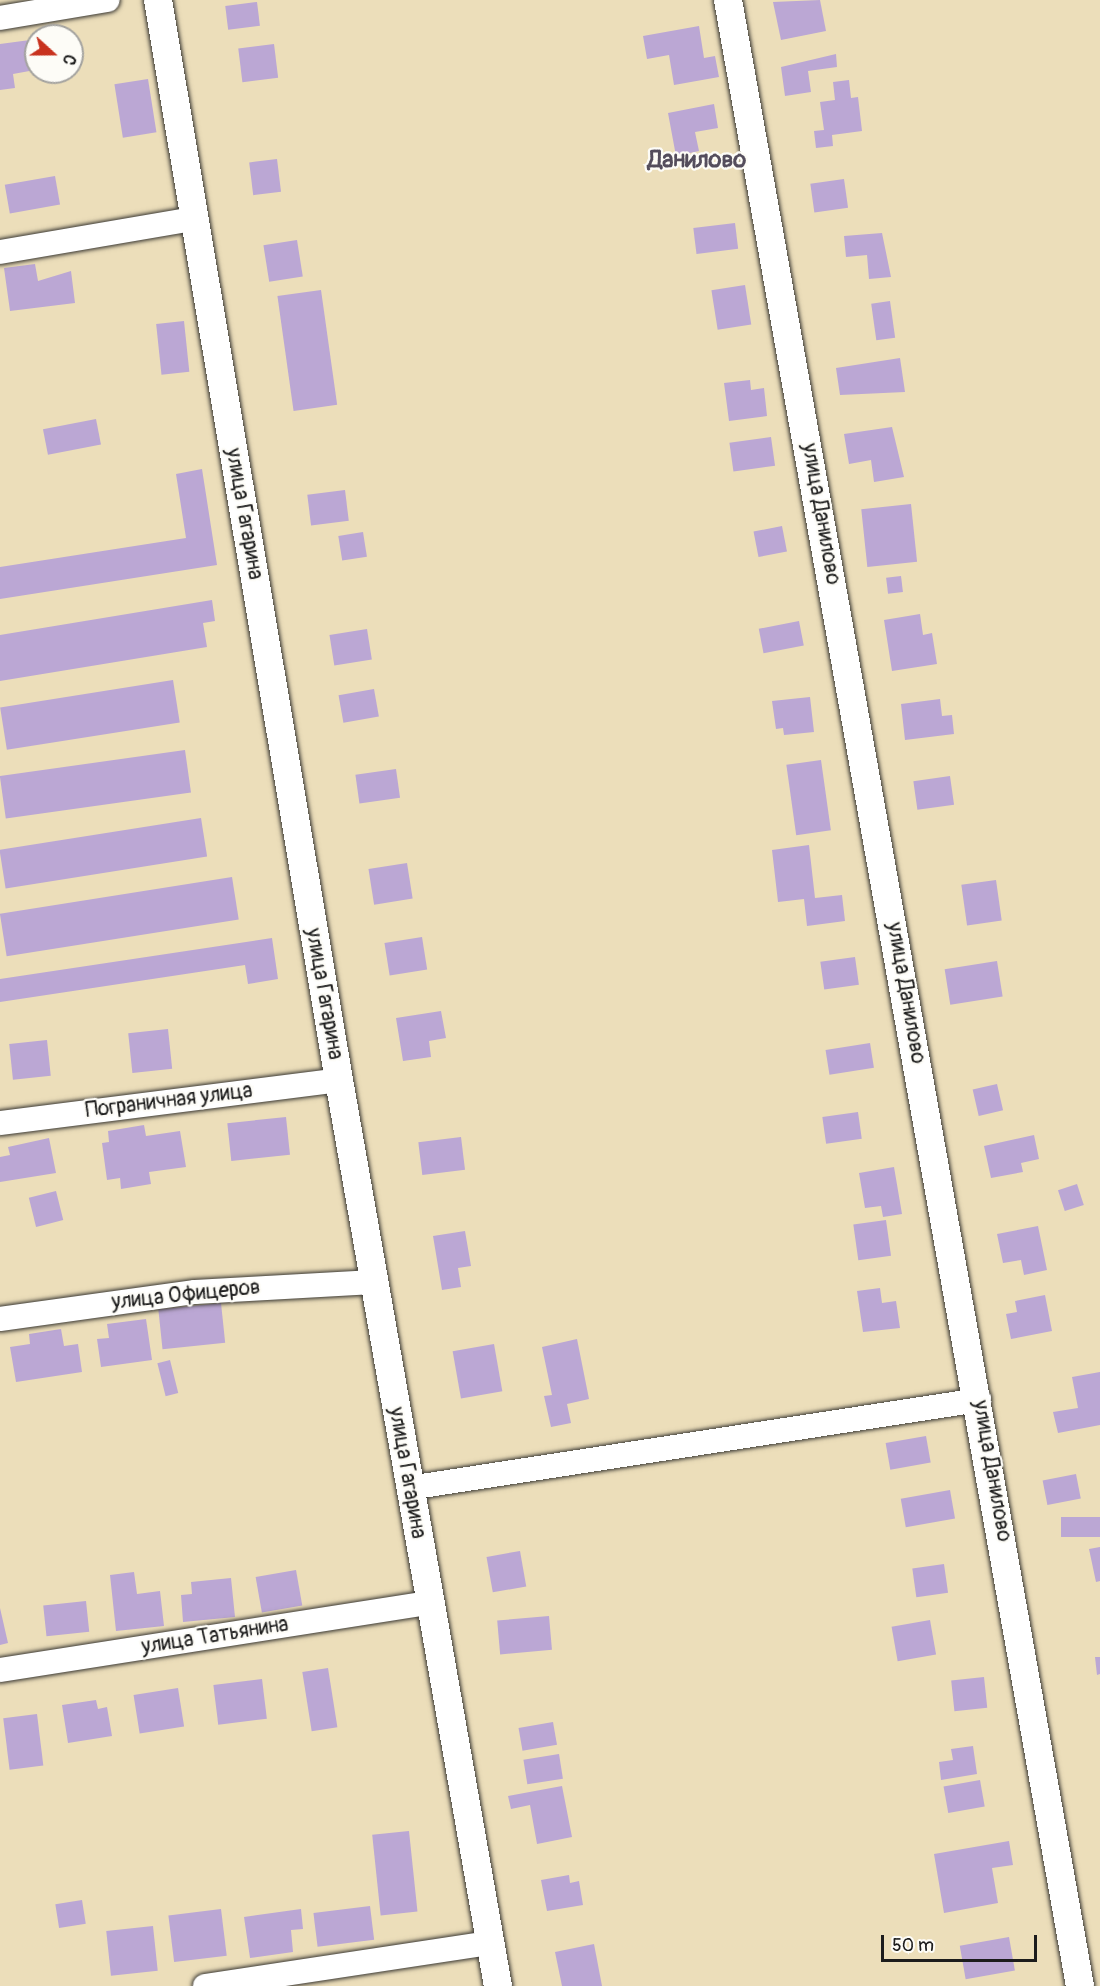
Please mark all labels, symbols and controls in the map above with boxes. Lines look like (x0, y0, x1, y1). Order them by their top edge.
north arrow (24, 24, 84, 84)
text: С (58, 52, 80, 68)
district label: Данилово (648, 146, 746, 174)
street label: улица Данилово (796, 441, 846, 587)
street label: улица Гагарина (220, 446, 268, 582)
street label: улица Данилово (881, 920, 931, 1066)
street label: улица Гагарина (300, 926, 348, 1062)
street label: Пограничная улица (84, 1078, 254, 1124)
street label: улица Офицеров (110, 1275, 262, 1315)
street label: улица Данилово (967, 1398, 1017, 1544)
street label: улица Гагарина (383, 1405, 431, 1541)
street label: улица Татьянина (140, 1612, 290, 1660)
scale bar (884, 1923, 1040, 1961)
text: 50 m (892, 1934, 934, 1957)

